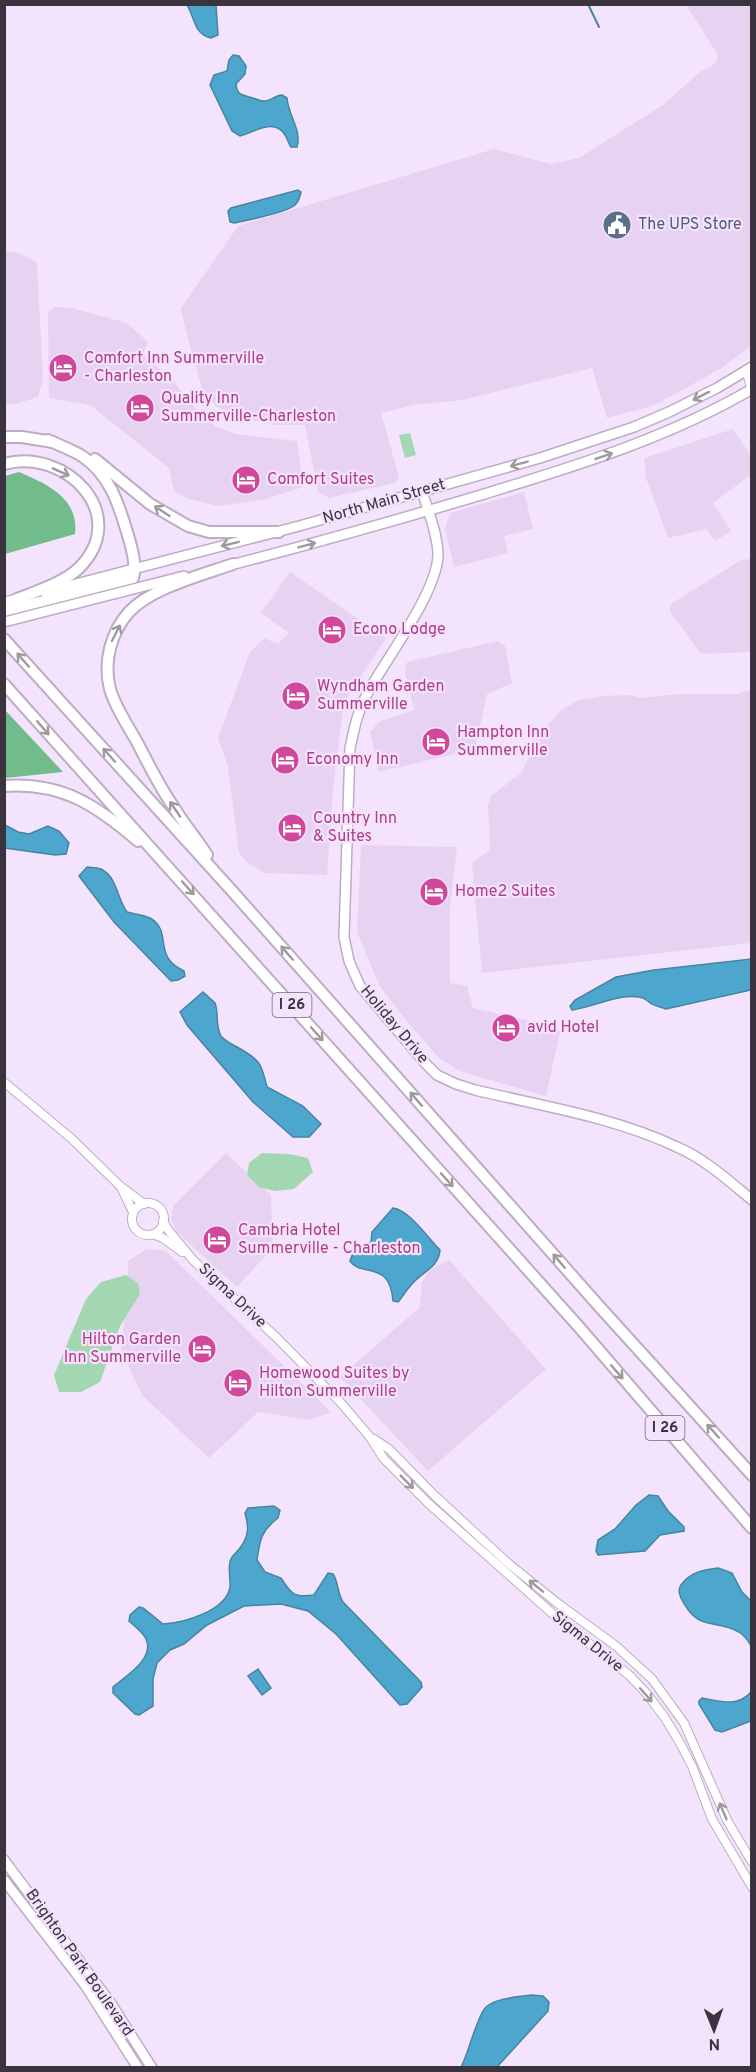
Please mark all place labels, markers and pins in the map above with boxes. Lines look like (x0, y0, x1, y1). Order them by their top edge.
public building icon: The UPS Store (601, 209, 633, 241)
place label: The UPS Store (638, 215, 742, 235)
place label: Comfort Inn Summerville - Charleston (84, 349, 264, 387)
hotel icon: Comfort Inn Summerville - Charleston (47, 352, 79, 384)
place label: Quality Inn Summerville-Charleston (161, 389, 336, 427)
hotel icon: Quality Inn Summerville-Charleston (124, 392, 156, 424)
hotel icon: Comfort Suites (230, 464, 262, 496)
place label: Comfort Suites (267, 470, 374, 490)
hotel icon: Econo Lodge (316, 614, 348, 646)
place label: Econo Lodge (353, 620, 446, 640)
place label: Wyndham Garden Summerville (317, 677, 444, 715)
hotel icon: Wyndham Garden Summerville (280, 680, 312, 712)
place label: Hampton Inn Summerville (457, 723, 549, 761)
hotel icon: Hampton Inn Summerville (420, 726, 452, 758)
hotel icon: Economy Inn (269, 744, 301, 776)
place label: Economy Inn (306, 750, 399, 770)
place label: Country Inn & Suites (313, 809, 397, 847)
hotel icon: Country Inn & Suites (276, 812, 308, 844)
hotel icon: Home2 Suites (418, 876, 450, 908)
place label: Home2 Suites (455, 882, 556, 902)
hotel icon: avid Hotel (490, 1012, 522, 1044)
place label: avid Hotel (527, 1018, 599, 1038)
place label: Cambria Hotel Summerville - Charleston (238, 1221, 420, 1259)
hotel icon: Cambria Hotel Summerville - Charleston (201, 1224, 233, 1256)
place label: Hilton Garden Inn Summerville (64, 1330, 181, 1368)
hotel icon: Hilton Garden Inn Summerville (186, 1333, 218, 1365)
place label: Homewood Suites by Hilton Summerville (259, 1364, 409, 1402)
hotel icon: Homewood Suites by Hilton Summerville (222, 1367, 254, 1399)

